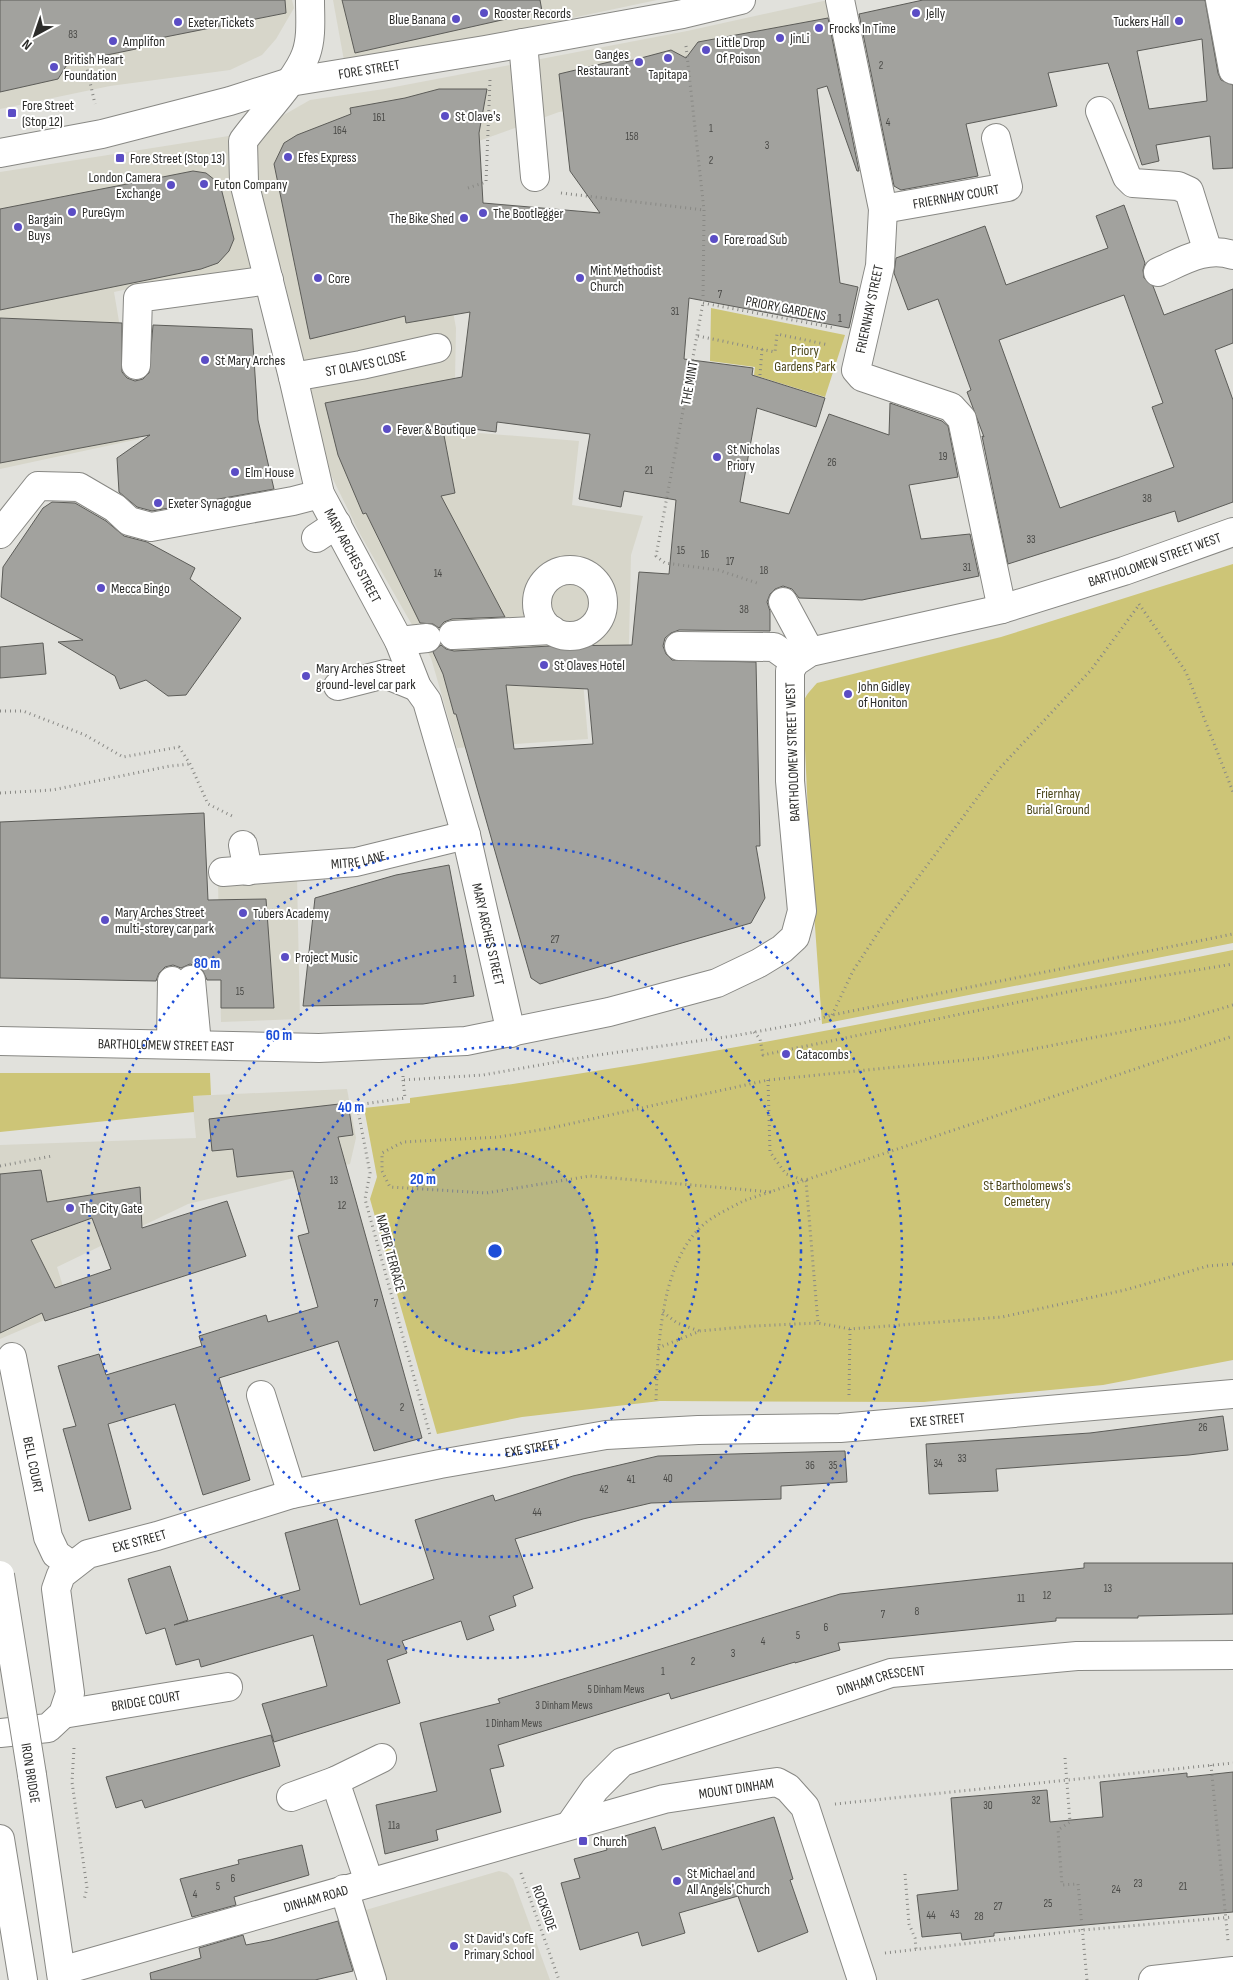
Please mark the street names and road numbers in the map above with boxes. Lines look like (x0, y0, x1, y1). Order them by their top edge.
street label: FORE STREET (337, 56, 401, 83)
street label: FRIERNHAY COURT (911, 181, 1001, 213)
street label: FRIERNHAY STREET (852, 263, 887, 355)
street label: PRIORY GARDENS (744, 292, 828, 325)
street label: ST OLAVES CLOSE (324, 347, 408, 380)
street label: THE MINT (677, 359, 702, 407)
street label: MARY ARCHES STREET (320, 506, 385, 606)
street label: BARTHOLOMEW STREET WEST (1086, 529, 1224, 591)
street label: BARTHOLOMEW STREET WEST (782, 682, 803, 822)
street label: MITRE LANE (330, 847, 388, 873)
street label: MARY ARCHES STREET (468, 881, 508, 987)
street label: BARTHOLOMEW STREET EAST (98, 1035, 235, 1055)
street label: NAPIER TERRACE (372, 1213, 409, 1294)
street label: EXE STREET (909, 1409, 966, 1431)
street label: BELL COURT (19, 1435, 47, 1495)
street label: EXE STREET (503, 1435, 561, 1462)
street label: EXE STREET (111, 1526, 169, 1556)
street label: DINHAM CRESCENT (835, 1662, 926, 1699)
street label: BRIDGE COURT (110, 1687, 182, 1715)
street label: IRON BRIDGE (17, 1742, 44, 1805)
street label: MOUNT DINHAM (698, 1775, 775, 1803)
street label: DINHAM ROAD (282, 1881, 350, 1916)
street label: ROCKSIDE (528, 1883, 561, 1934)

